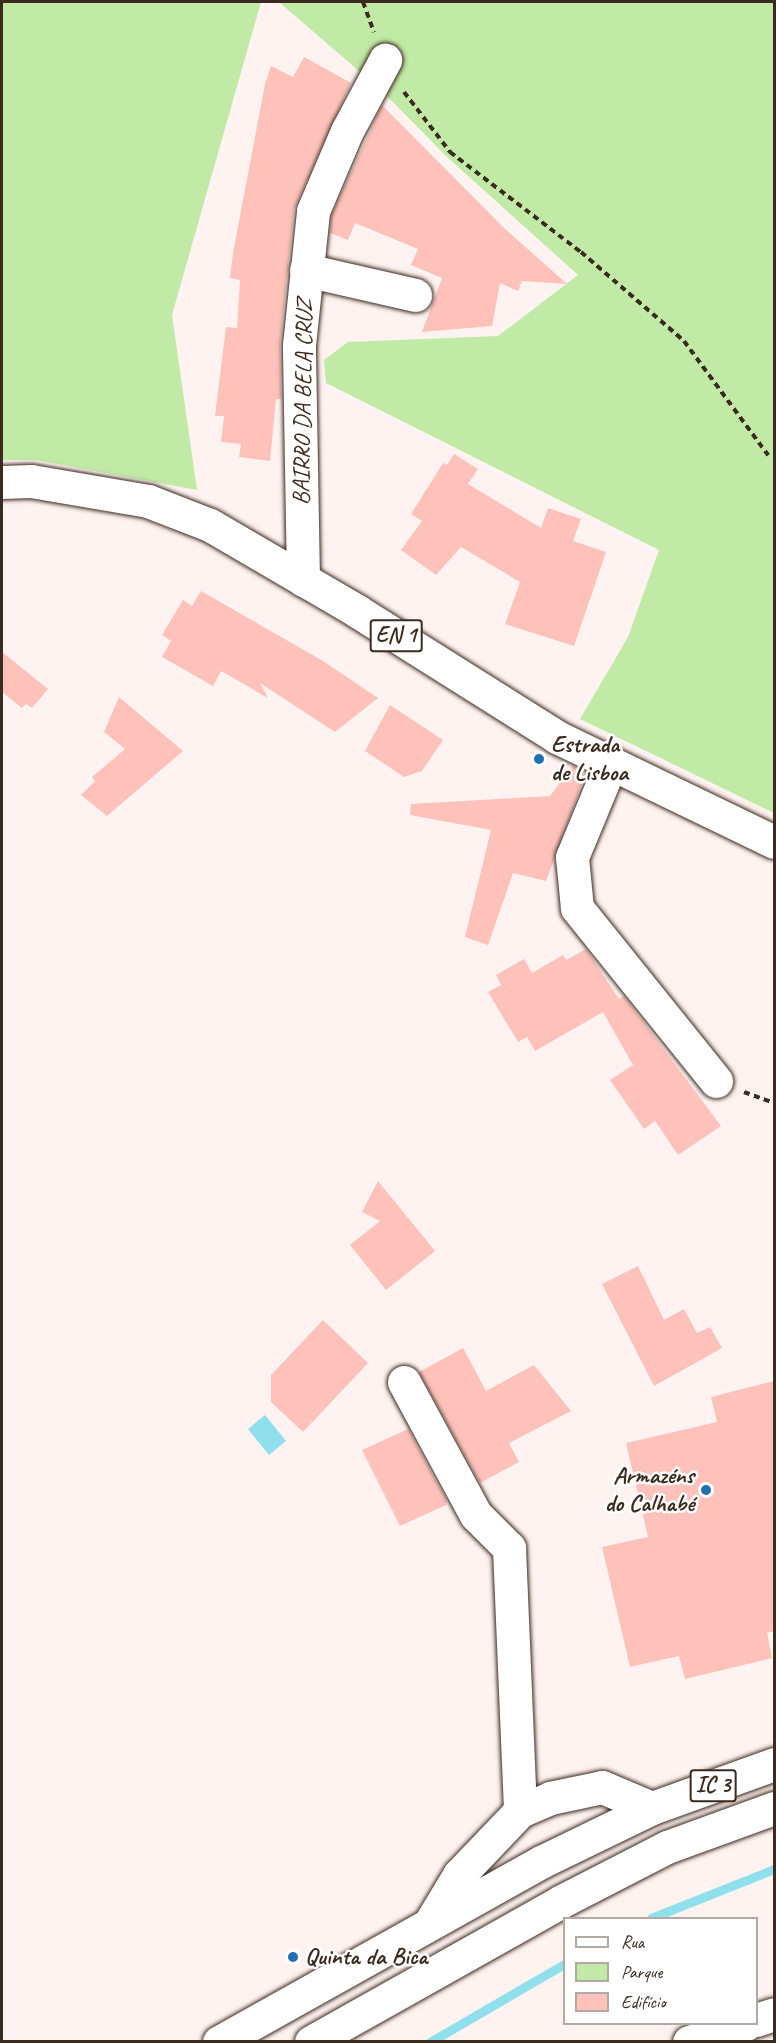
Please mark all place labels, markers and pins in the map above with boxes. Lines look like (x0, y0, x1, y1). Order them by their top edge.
place label: Estrada de Lisboa (551, 731, 627, 787)
marker: Estrada de Lisboa (532, 752, 546, 766)
place label: Armazéns do Calhabé (604, 1462, 694, 1518)
marker: Armazéns do Calhabé (699, 1483, 713, 1497)
place label: Quinta da Bica (305, 1943, 427, 1971)
marker: Quinta da Bica (286, 1950, 300, 1964)

